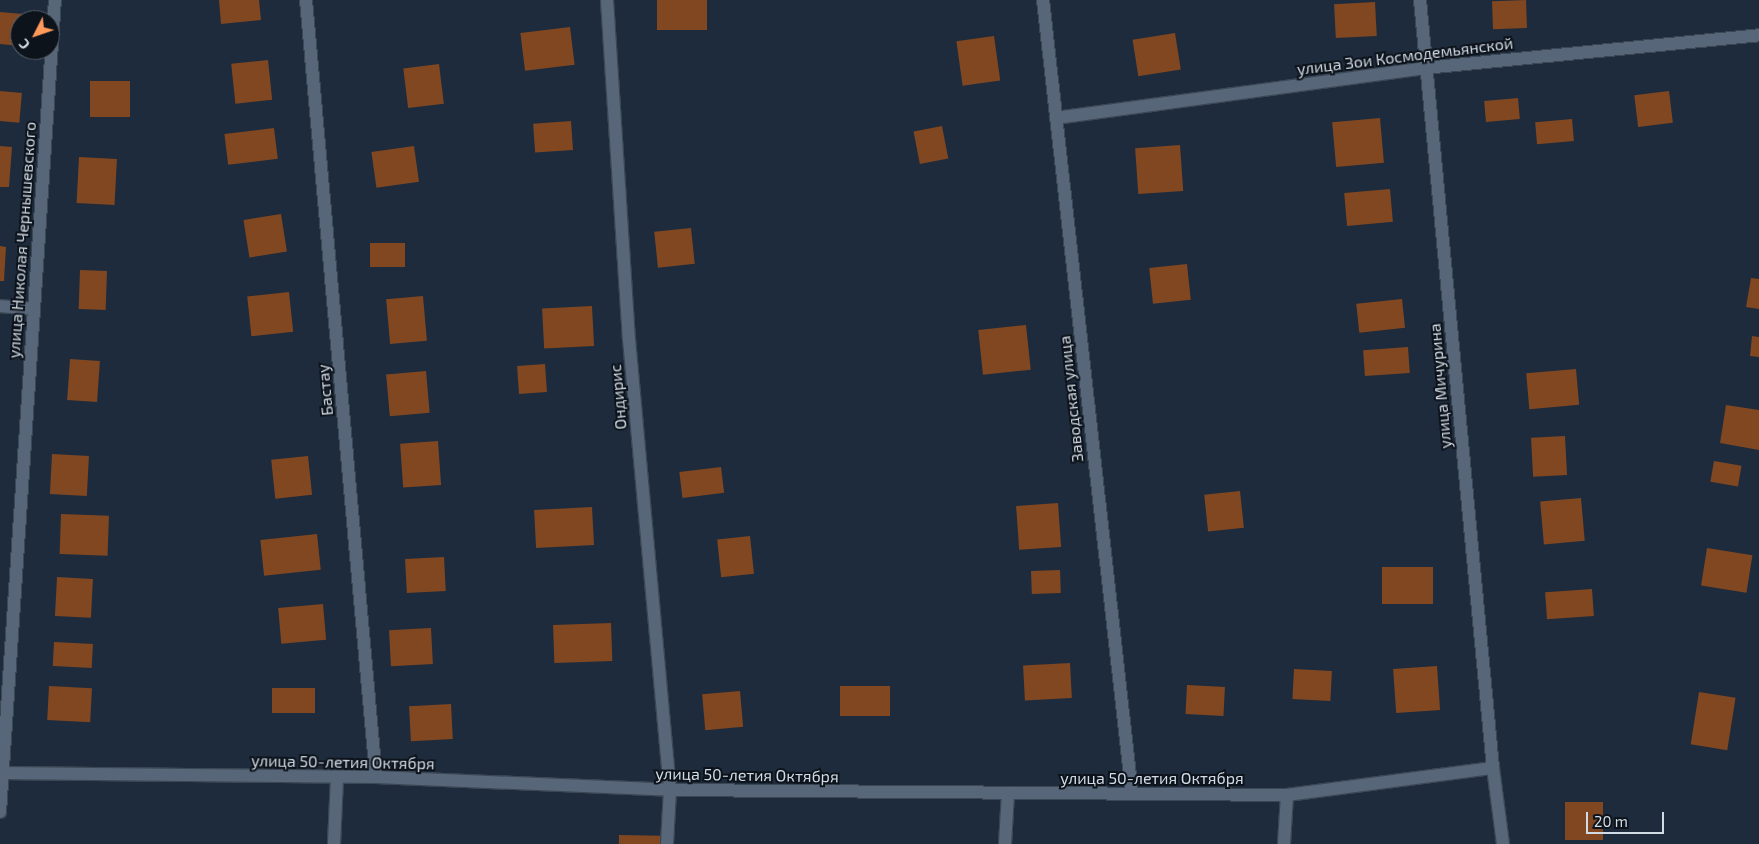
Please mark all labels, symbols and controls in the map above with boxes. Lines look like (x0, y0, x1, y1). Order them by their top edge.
north arrow (10, 10, 60, 60)
street label: улица Зои Космодемьянской (1296, 33, 1514, 79)
text: С (15, 36, 33, 53)
street label: улица Николая Чернышевского (4, 121, 40, 359)
street label: улица Мичурина (1425, 323, 1455, 449)
street label: Заводская улица (1055, 335, 1087, 463)
street label: Бастау (313, 364, 337, 416)
street label: Ондирис (606, 364, 630, 430)
street label: улица 50-летия Октября (251, 751, 435, 773)
street label: улица 50-летия Октября (655, 764, 839, 786)
street label: улица 50-летия Октября (1060, 768, 1244, 788)
scale bar (1589, 802, 1666, 834)
text: 20 m (1594, 812, 1628, 830)

